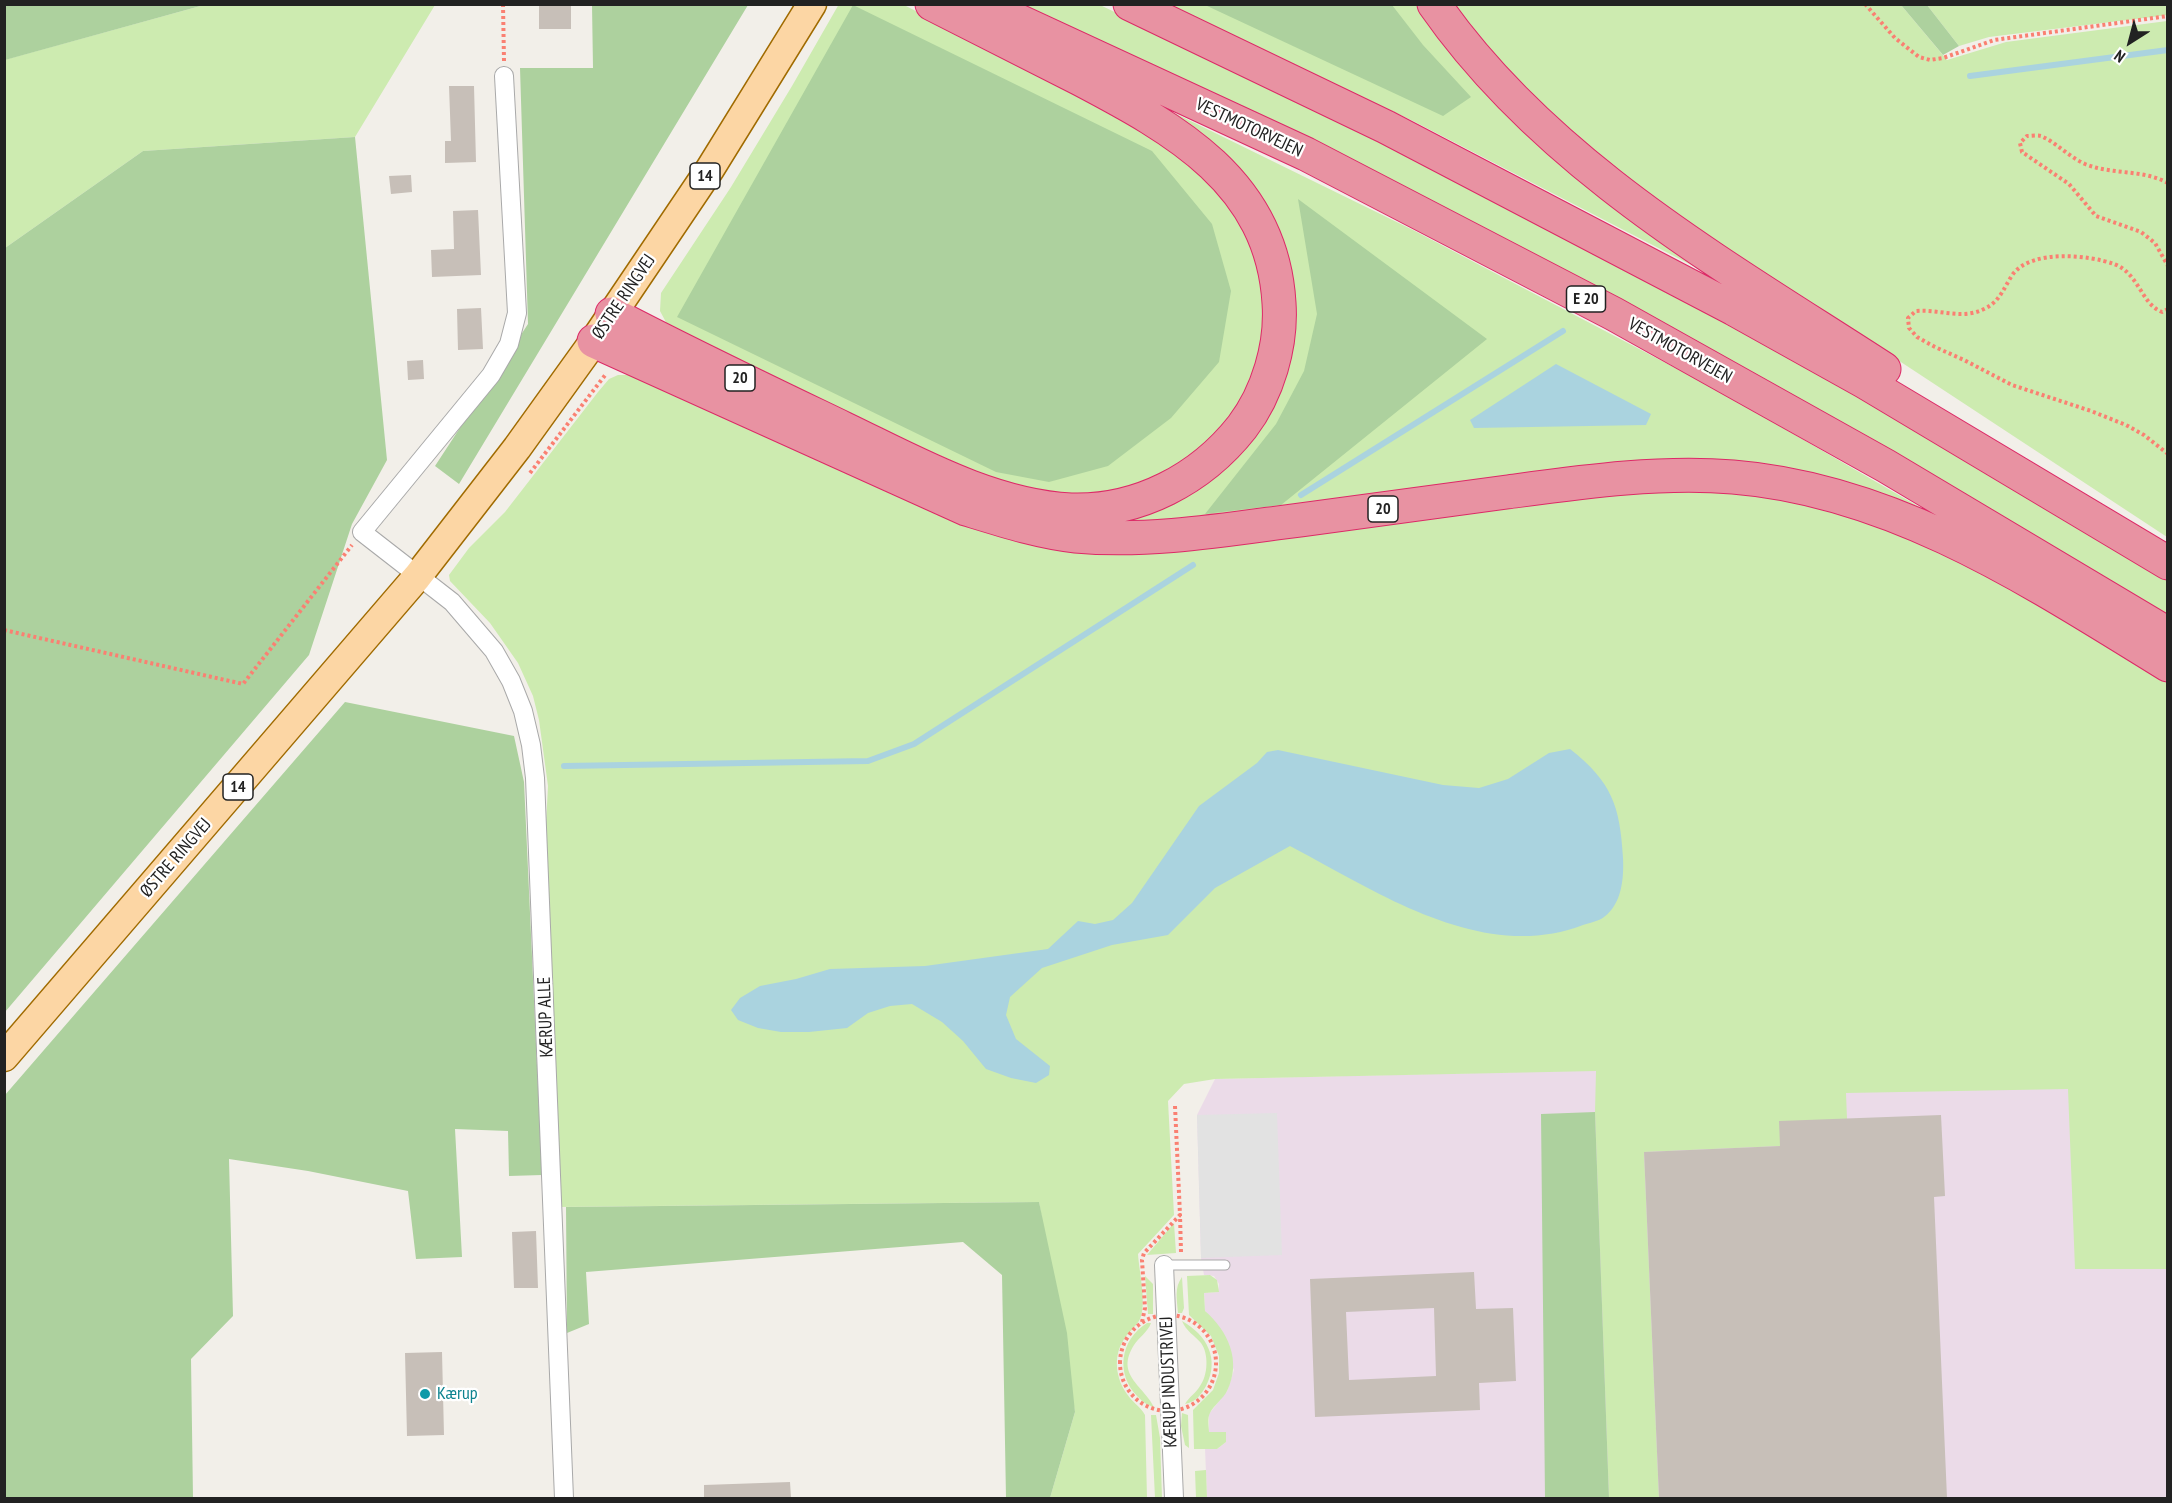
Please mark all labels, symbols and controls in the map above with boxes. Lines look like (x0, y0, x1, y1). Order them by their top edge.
north arrow (2100, 12, 2160, 72)
text: N (2110, 46, 2129, 67)
street label: VESTMOTORVEJEN (1192, 94, 1306, 162)
road number: 14 (690, 163, 720, 189)
street label: ØSTRE RINGVEJ (588, 251, 660, 343)
road number: E 20 (1566, 286, 1606, 312)
street label: VESTMOTORVEJEN (1624, 314, 1736, 388)
road number: 20 (725, 365, 755, 391)
road number: 20 (1368, 496, 1398, 522)
road number: 14 (223, 774, 253, 800)
street label: ØSTRE RINGVEJ (136, 814, 216, 902)
street label: KÆRUP ALLE (534, 976, 558, 1058)
street label: KÆRUP INDUSTRIVEJ (1156, 1316, 1182, 1448)
place label: Kærup (437, 1383, 478, 1405)
marker: Kærup (418, 1387, 432, 1401)

